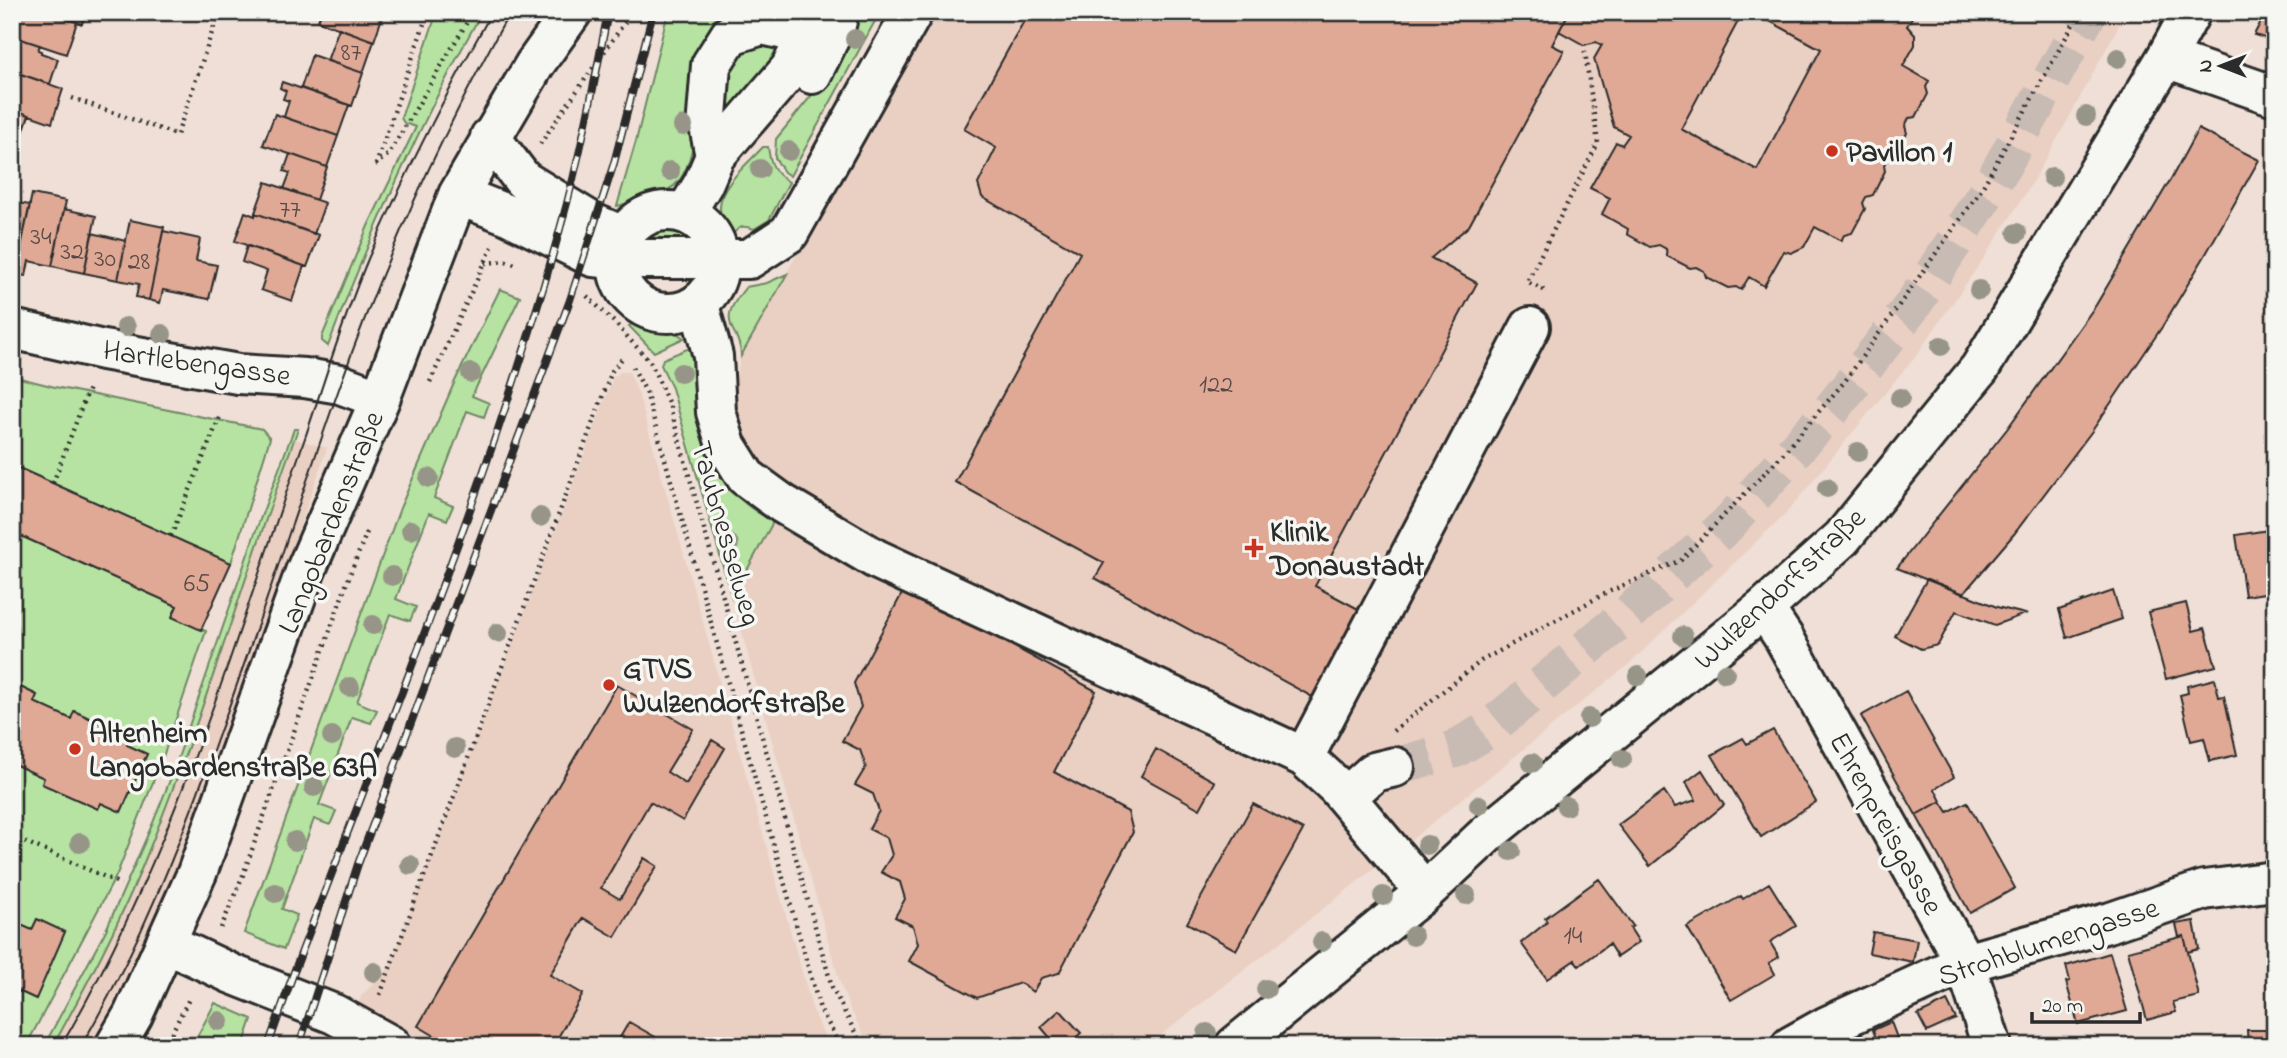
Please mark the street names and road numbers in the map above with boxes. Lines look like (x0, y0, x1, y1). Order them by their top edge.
street label: Hartlebengasse (100, 330, 294, 400)
street label: Langobardenstraße (268, 405, 398, 641)
street label: Taubnesselweg (677, 436, 771, 631)
street label: Wulzendorfstraße (1685, 498, 1878, 682)
street label: Ehrenpreisgasse (1816, 725, 1953, 925)
street label: Strohblumengasse (1933, 887, 2166, 1000)

